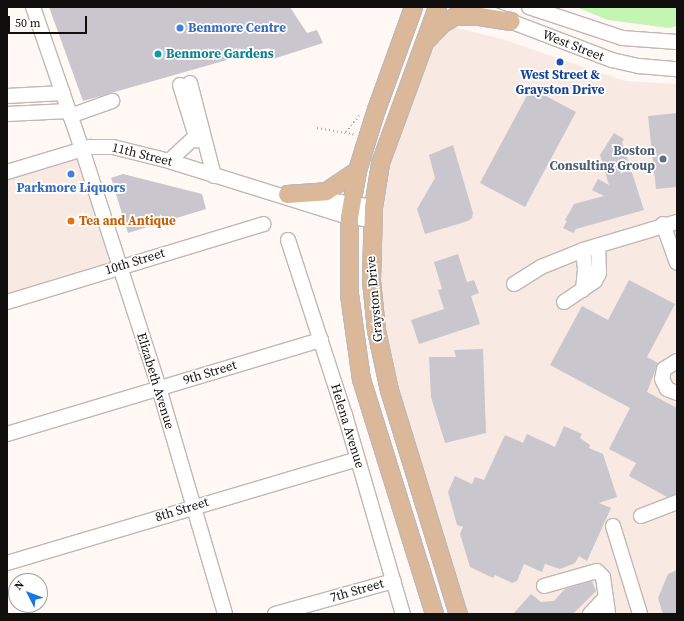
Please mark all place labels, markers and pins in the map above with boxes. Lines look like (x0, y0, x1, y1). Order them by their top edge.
place label: Benmore Centre (188, 20, 286, 36)
marker: Benmore Centre (175, 23, 185, 33)
place label: Benmore Gardens (166, 46, 274, 62)
marker: Benmore Gardens (153, 49, 163, 59)
marker: West Street & Grayston Drive (555, 57, 565, 67)
place label: West Street & Grayston Drive (515, 68, 605, 99)
place label: Boston Consulting Group (549, 144, 655, 175)
marker: Boston Consulting Group (658, 154, 668, 164)
marker: Parkmore Liquors (66, 169, 76, 179)
place label: Parkmore Liquors (17, 180, 125, 196)
place label: Tea and Antique (79, 213, 176, 229)
marker: Tea and Antique (66, 216, 76, 226)

